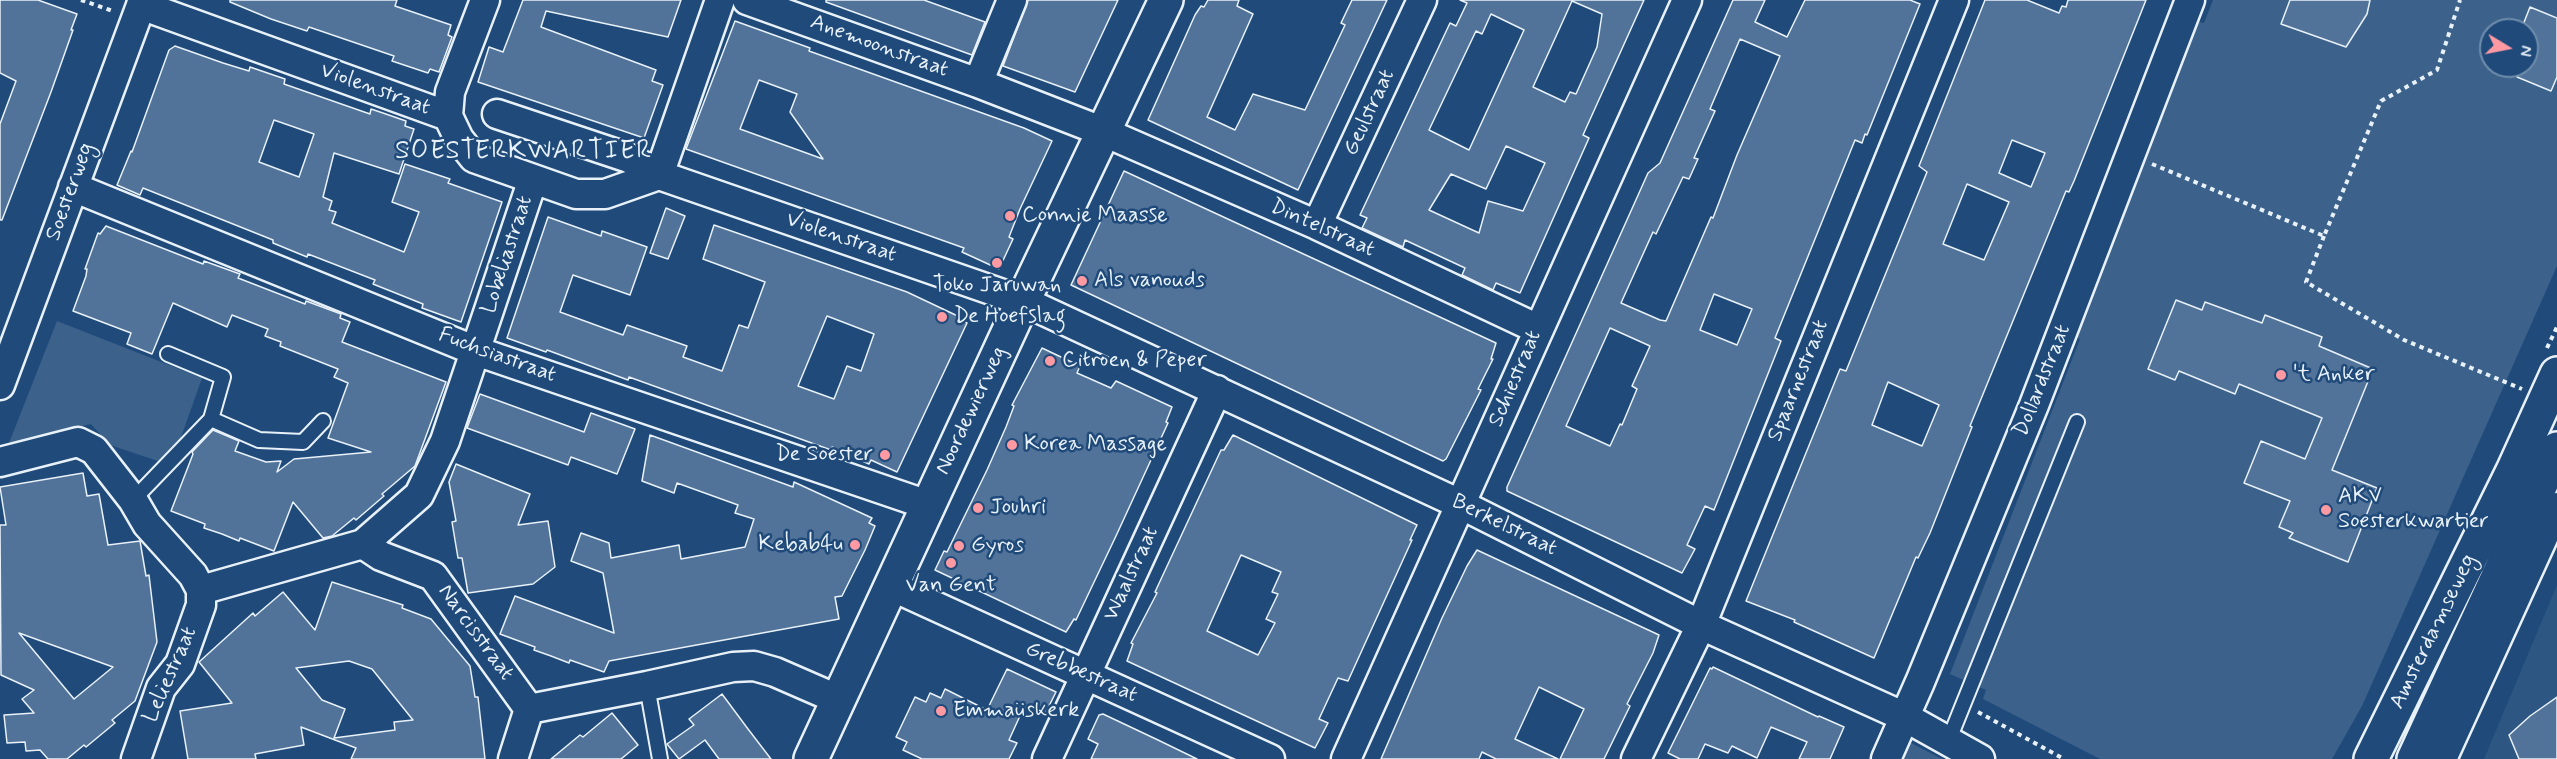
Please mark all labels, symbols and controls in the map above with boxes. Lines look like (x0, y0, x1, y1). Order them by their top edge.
street label: Anemoonstraat (806, 10, 952, 84)
north arrow (2479, 18, 2539, 78)
text: N (2514, 44, 2537, 58)
street label: Violenstraat (316, 58, 434, 122)
street label: Geulstraat (1339, 66, 1401, 160)
district label: SOESTERKWARTIER (389, 137, 659, 169)
street label: Soesterweg (41, 139, 101, 245)
street label: Lobeliastraat (477, 193, 539, 317)
street label: Dintelstraat (1265, 194, 1379, 264)
place label: Connie Maasse (1022, 203, 1168, 229)
street label: Violenstraat (782, 207, 900, 269)
marker: Connie Maasse (1003, 209, 1017, 223)
marker: Toko Jaruwan (990, 256, 1004, 270)
place label: Als vanouds (1094, 268, 1205, 294)
place label: Toko Jaruwan (933, 273, 1061, 299)
marker: Als vanouds (1075, 274, 1089, 288)
place label: De Hoefslag (954, 304, 1066, 330)
marker: De Hoefslag (935, 310, 949, 324)
street label: Spaarnestraat (1763, 316, 1835, 446)
street label: Dollardstraat (2008, 321, 2078, 441)
street label: Fuchsiastraat (435, 323, 559, 389)
street label: Schiestraat (1484, 327, 1548, 431)
street label: Noordewierweg (931, 343, 1013, 479)
place label: Citroen & Peper (1062, 348, 1207, 374)
marker: Citroen & Peper (1043, 354, 1057, 368)
place label: 't Anker (2293, 362, 2375, 388)
marker: 't Anker (2274, 368, 2288, 382)
place label: Korea Massage (1024, 432, 1167, 458)
marker: Korea Massage (1005, 438, 1019, 452)
place label: De Soester (775, 442, 873, 468)
marker: De Soester (878, 448, 892, 462)
place label: AKV Soesterkwartier (2338, 484, 2489, 536)
street label: Berkelstraat (1447, 489, 1561, 563)
place label: Jouhri (990, 495, 1046, 521)
marker: Jouhri (971, 501, 985, 515)
marker: AKV Soesterkwartier (2319, 503, 2333, 517)
street label: Waalstraat (1099, 523, 1165, 625)
place label: Kebab4u (758, 532, 843, 558)
place label: Gyros (971, 533, 1024, 559)
marker: Kebab4u (848, 538, 862, 552)
marker: Gyros (952, 539, 966, 553)
street label: Amsterdamseweg (2385, 550, 2483, 714)
marker: Van Gent (944, 556, 958, 570)
place label: Van Gent (906, 573, 996, 599)
street label: Narcisstraat (431, 580, 519, 686)
street label: Leliestraat (138, 623, 204, 727)
street label: Grebbestraat (1021, 637, 1141, 709)
place label: Emmaüskerk (953, 698, 1079, 724)
marker: Emmaüskerk (934, 704, 948, 718)

